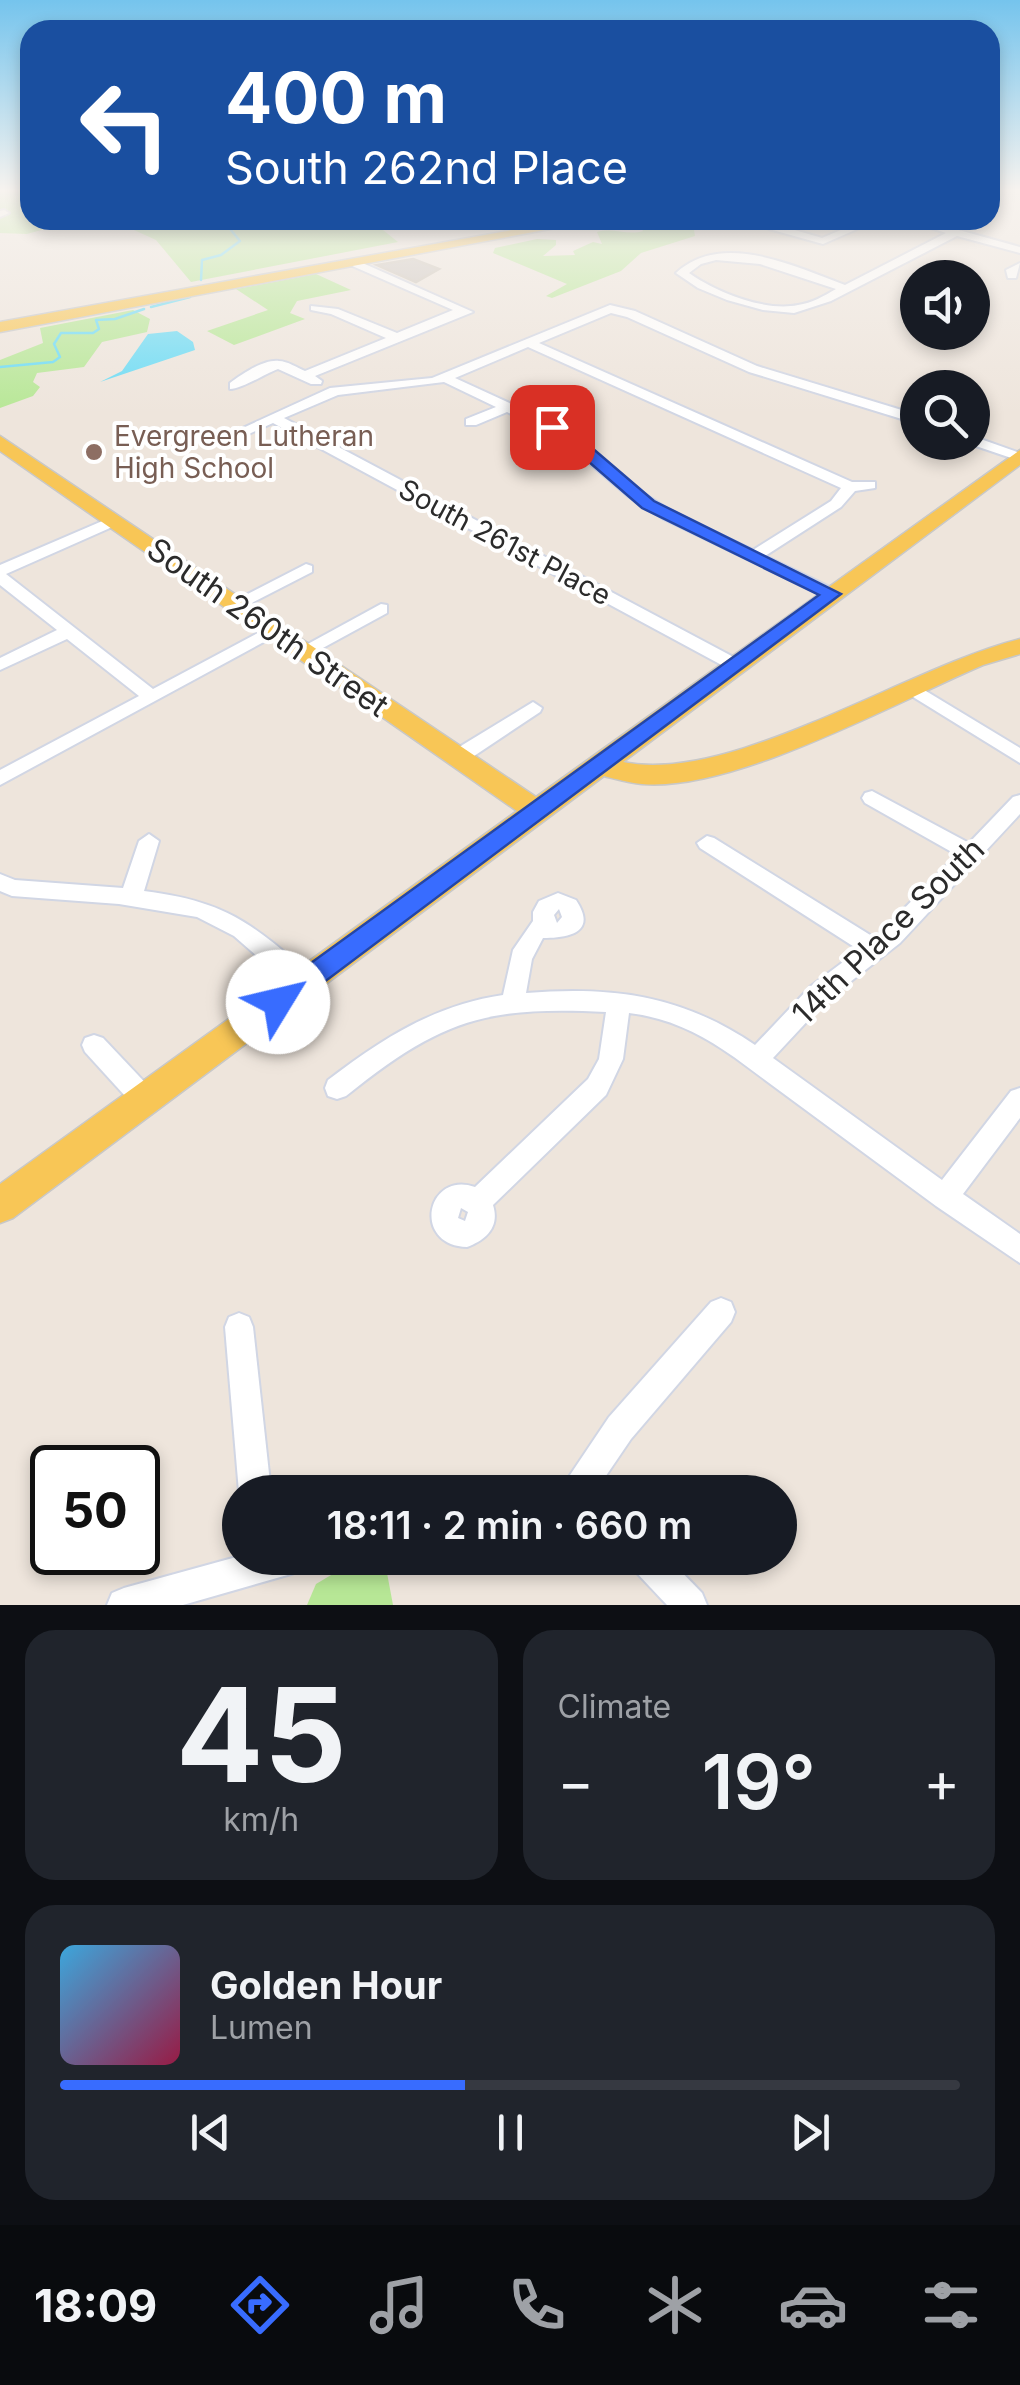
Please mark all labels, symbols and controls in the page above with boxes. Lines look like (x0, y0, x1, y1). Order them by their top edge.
text: 400 m (225, 55, 447, 140)
icon: left (60, 60, 190, 190)
text: South 262nd Place (225, 140, 628, 195)
map controls (900, 260, 990, 460)
button: sound (900, 260, 990, 350)
button: search (900, 370, 990, 460)
pin (510, 385, 595, 470)
icon: arrive (525, 400, 580, 455)
place label: Evergreen Lutheran High School (114, 419, 374, 485)
marker: Evergreen Lutheran High School (83, 441, 105, 463)
street label: South 261st Place (393, 472, 617, 612)
street label: South 260th Street (140, 529, 396, 725)
street label: 14th Place South (784, 829, 992, 1033)
position arrow (226, 950, 330, 1054)
speed limit sign: 50 (30, 1445, 160, 1575)
text: 18:11 · 2 min · 660 m (327, 1502, 692, 1548)
text: 45 (176, 1656, 347, 1813)
text: Climate (558, 1687, 671, 1726)
text: 19° (702, 1736, 816, 1827)
text: − (558, 1749, 594, 1815)
text: + (924, 1749, 960, 1815)
text: km/h (223, 1800, 299, 1839)
text: Golden Hour (210, 1962, 442, 2008)
text: Lumen (210, 2008, 313, 2047)
icon: previous (183, 2105, 238, 2160)
icon: pause (483, 2105, 538, 2160)
icon: next (783, 2105, 838, 2160)
icon: directions (225, 2270, 295, 2340)
icon: music (364, 2270, 434, 2340)
icon: phone (502, 2270, 572, 2340)
icon: climate (640, 2270, 710, 2340)
icon: car (778, 2270, 848, 2340)
icon: filters (916, 2270, 986, 2340)
text: 18:09 (34, 2278, 157, 2333)

